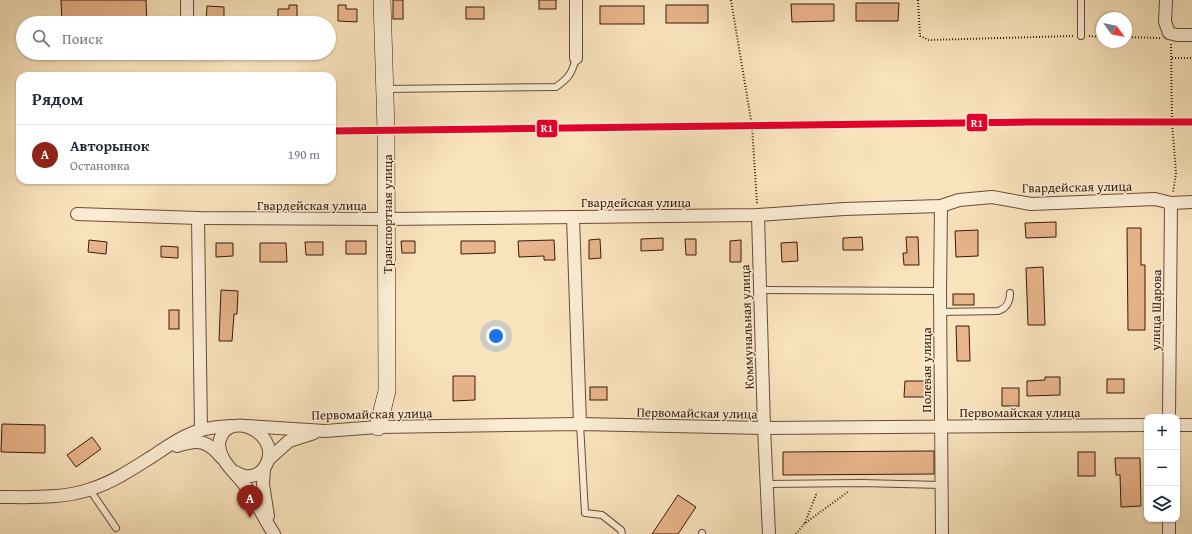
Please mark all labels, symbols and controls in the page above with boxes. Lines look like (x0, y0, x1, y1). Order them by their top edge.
north arrow (1096, 12, 1132, 48)
search box (16, 16, 336, 60)
icon: search (30, 27, 52, 49)
text: Поиск (62, 28, 103, 49)
text: Рядом (32, 86, 83, 111)
line badge: R1 (966, 113, 988, 132)
text: R1 (971, 115, 984, 131)
line badge: R1 (536, 119, 558, 138)
text: R1 (541, 120, 554, 136)
text: Авторынок (70, 135, 149, 156)
text: A (41, 145, 49, 164)
text: 190 m (288, 145, 320, 164)
street label: Транспортная улица (378, 154, 397, 274)
text: Остановка (70, 156, 130, 175)
street label: Гвардейская улица (1022, 177, 1133, 197)
street label: Гвардейская улица (581, 193, 692, 212)
street label: Гвардейская улица (257, 196, 368, 215)
street label: Коммунальная улица (735, 263, 759, 390)
street label: улица Шарова (1146, 268, 1166, 352)
your location (486, 326, 506, 346)
street label: Полевая улица (917, 327, 936, 413)
street label: Первомайская улица (636, 402, 758, 424)
street label: Первомайская улица (311, 403, 433, 425)
street label: Первомайская улица (960, 403, 1081, 422)
map controls (1144, 414, 1180, 522)
button: + (1144, 414, 1180, 450)
button: − (1144, 450, 1180, 486)
pin: A (237, 485, 263, 518)
button: layers (1144, 486, 1180, 522)

